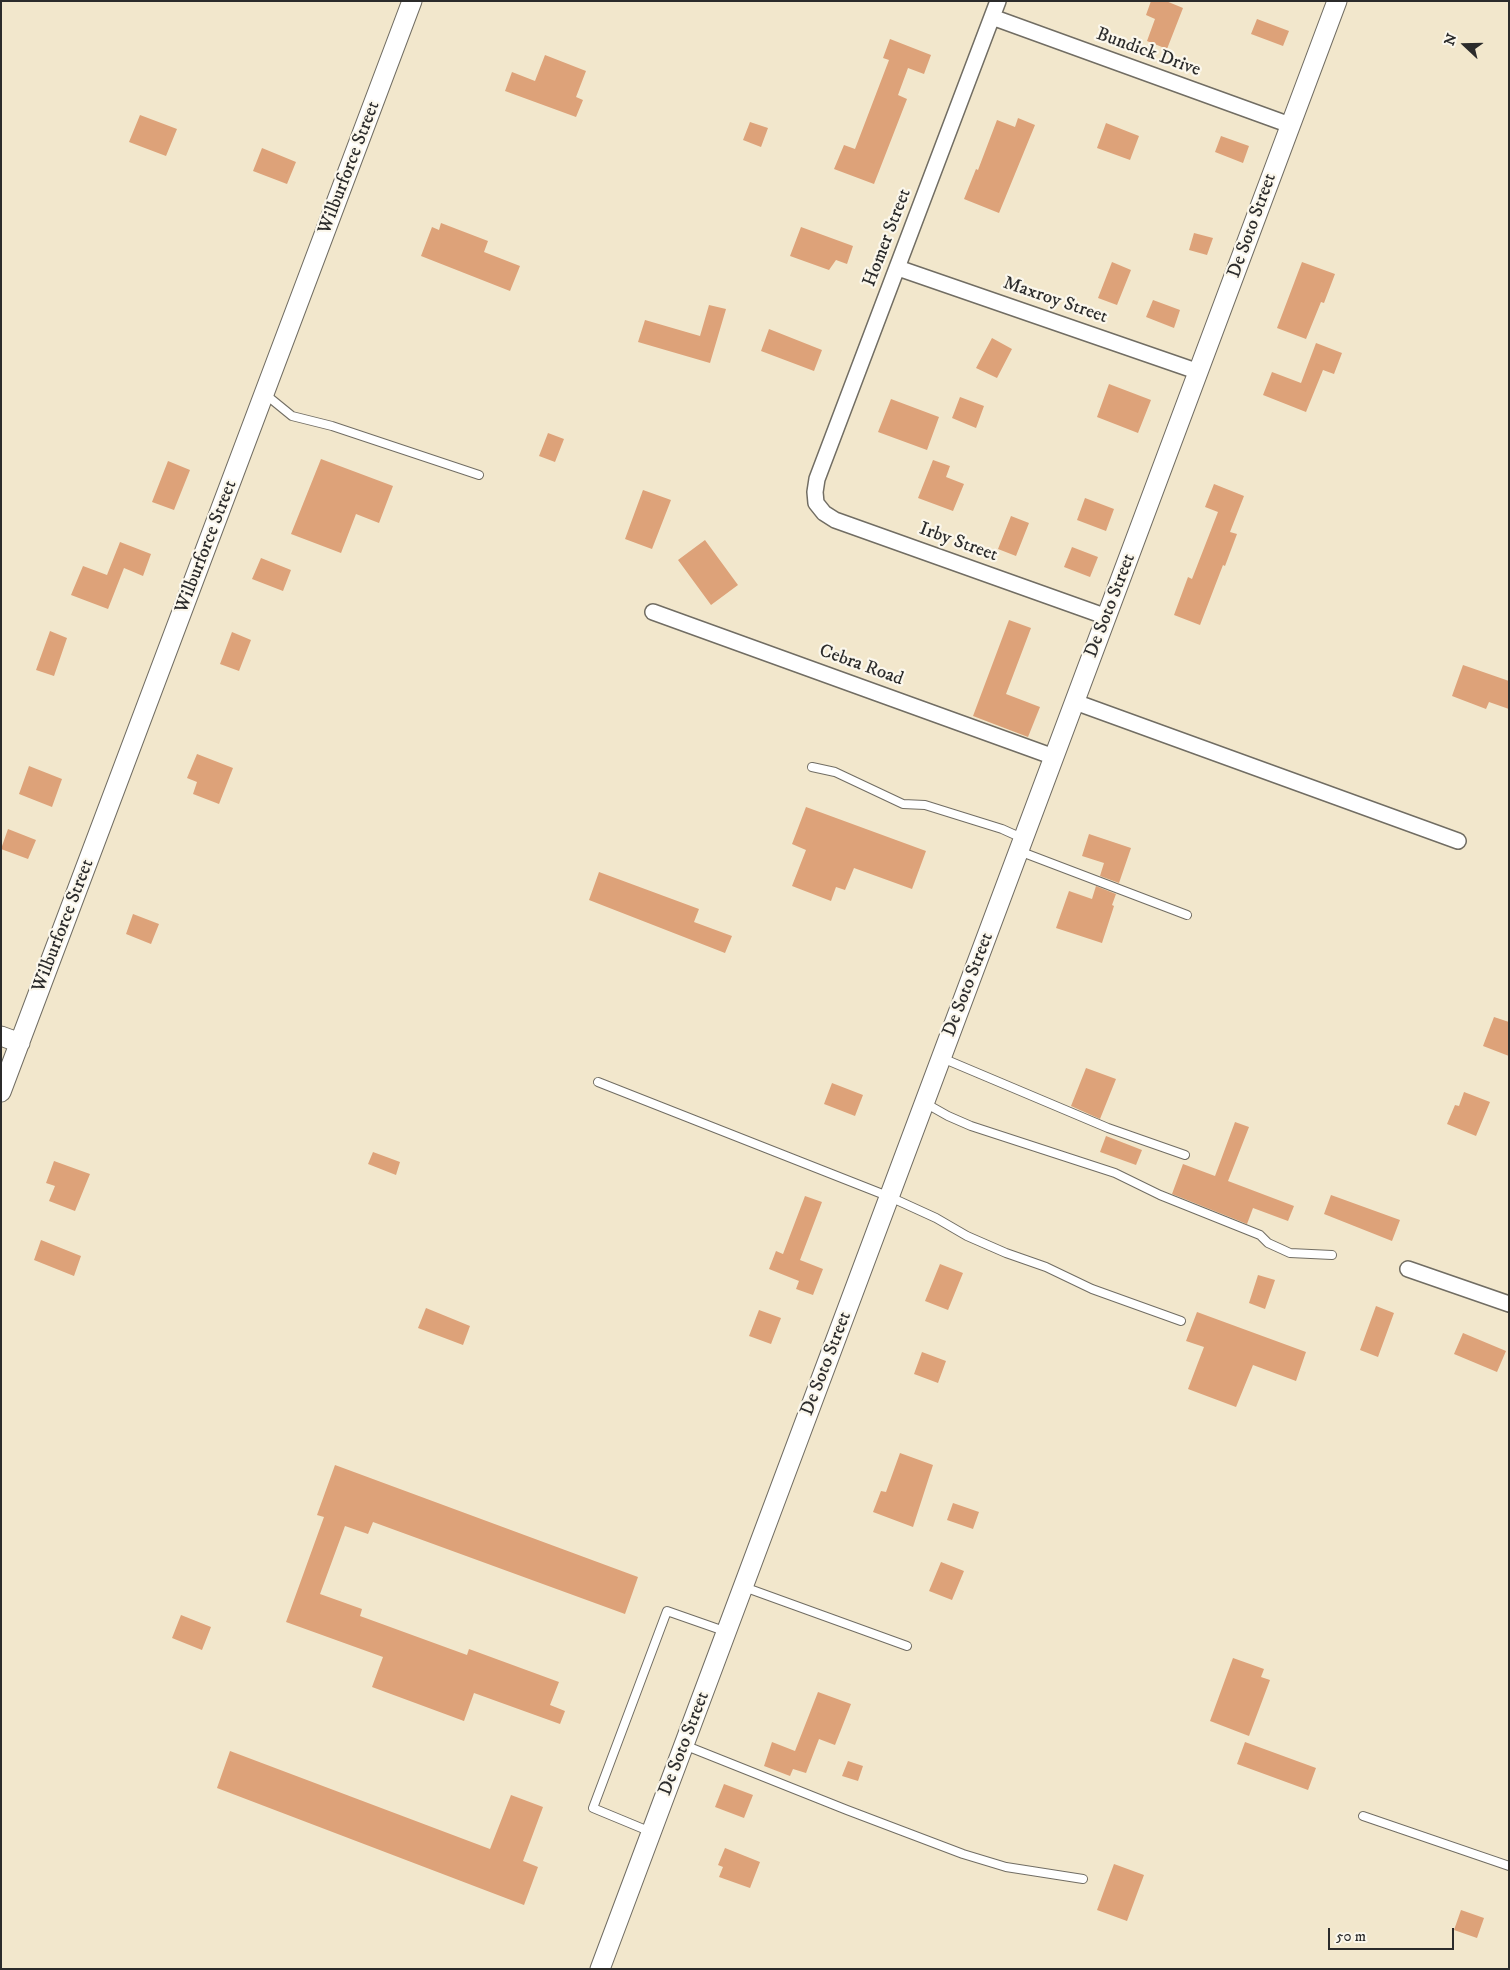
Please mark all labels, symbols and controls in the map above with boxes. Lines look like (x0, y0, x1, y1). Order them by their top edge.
north arrow (1440, 20, 1490, 70)
street label: Bundick Drive (1093, 24, 1203, 82)
text: N (1441, 31, 1461, 48)
street label: Wilburforce Street (314, 98, 386, 238)
street label: De Soto Street (1224, 171, 1282, 281)
street label: Homer Street (859, 186, 917, 290)
street label: Maxroy Street (1000, 272, 1110, 330)
street label: Wilburforce Street (171, 477, 243, 617)
street label: Irby Street (916, 518, 1000, 568)
street label: De Soto Street (1081, 551, 1141, 661)
street label: Cebra Road (816, 640, 906, 692)
street label: Wilburforce Street (28, 856, 100, 996)
street label: De Soto Street (939, 930, 999, 1040)
street label: De Soto Street (797, 1309, 857, 1419)
street label: De Soto Street (655, 1689, 715, 1799)
scale bar (1330, 1918, 1456, 1950)
text: 50 m (1336, 1927, 1366, 1946)

